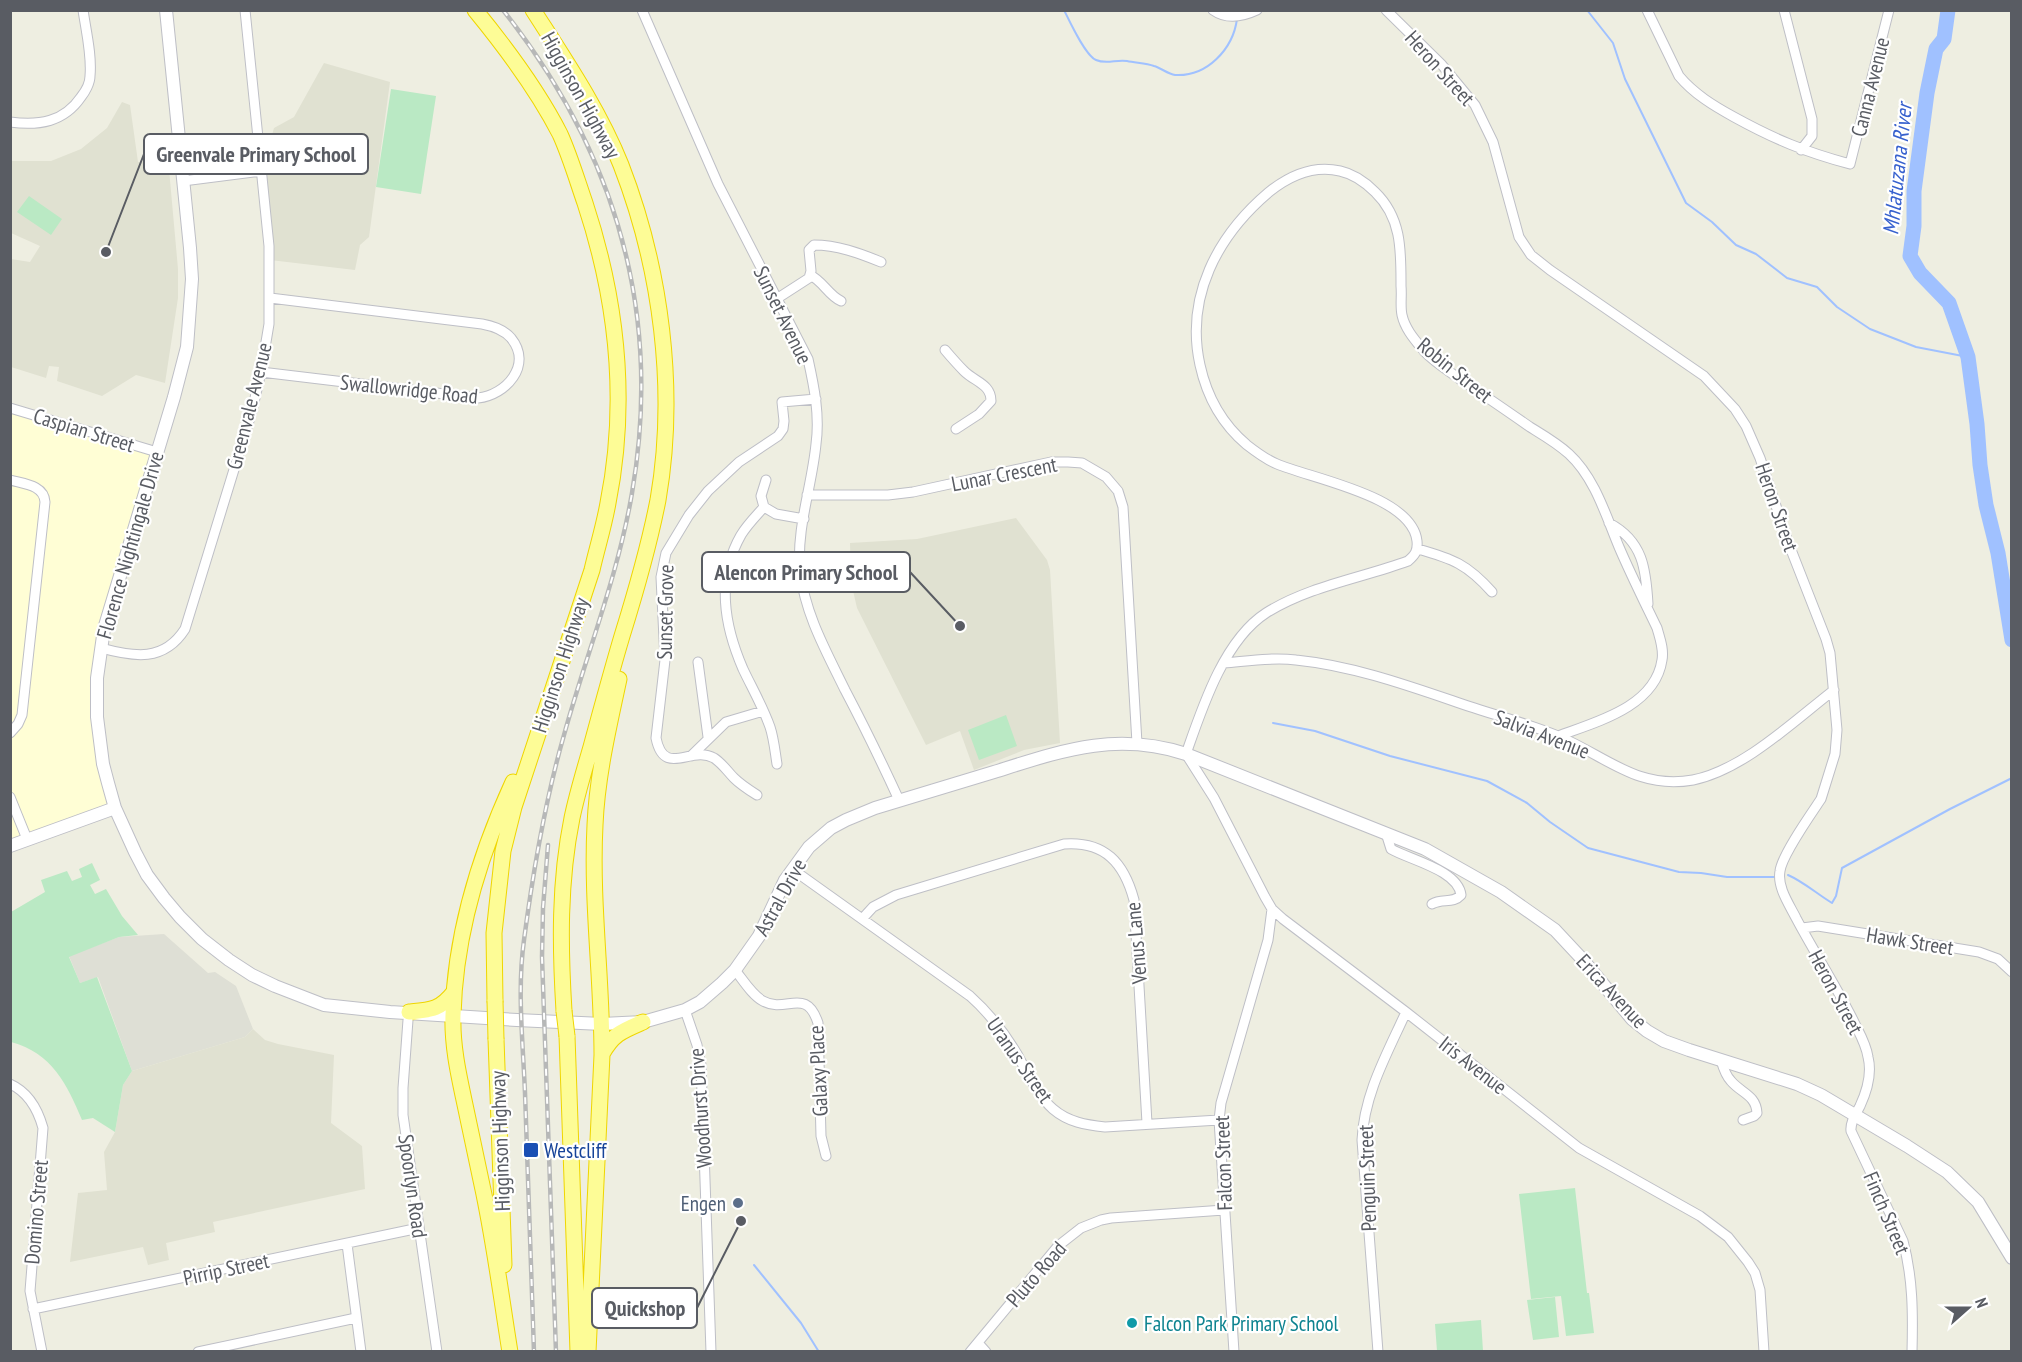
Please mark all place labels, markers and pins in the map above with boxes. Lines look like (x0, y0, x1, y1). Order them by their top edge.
callout: Greenvale Primary School (144, 134, 368, 174)
callout: Alencon Primary School (702, 552, 910, 592)
place label: Westcliff (544, 1137, 607, 1164)
marker: Westcliff (522, 1141, 540, 1159)
place label: Engen (681, 1190, 726, 1217)
marker: Engen (731, 1196, 745, 1210)
callout: Quickshop (592, 1288, 697, 1328)
place label: Falcon Park Primary School (1144, 1310, 1339, 1337)
marker: Falcon Park Primary School (1125, 1316, 1139, 1330)

